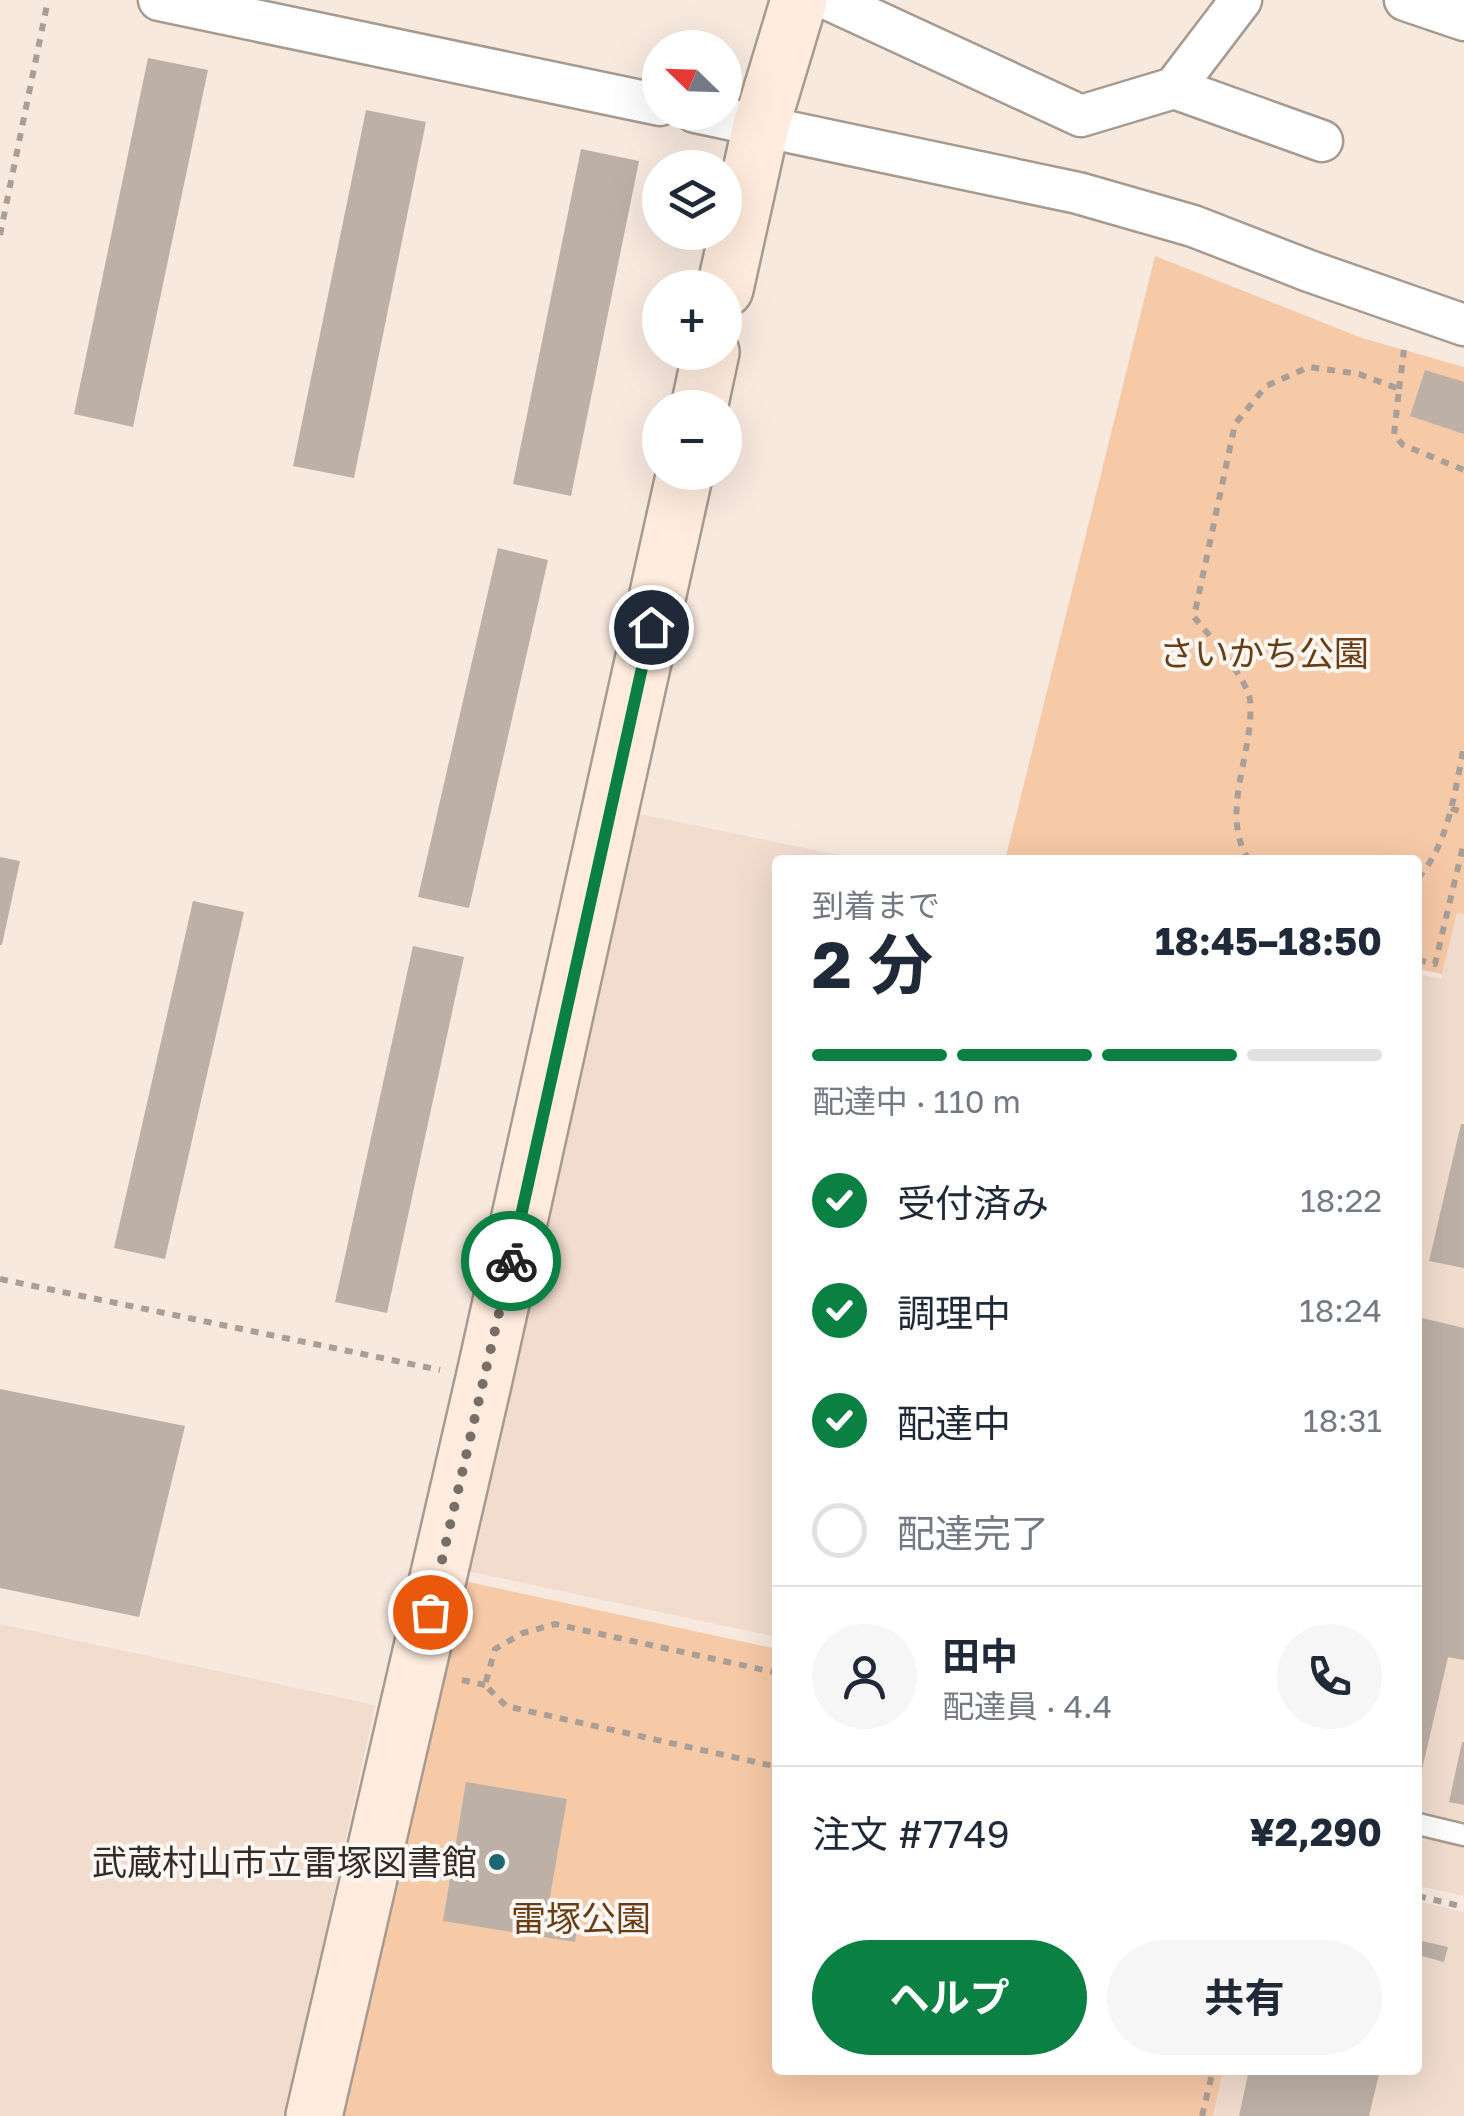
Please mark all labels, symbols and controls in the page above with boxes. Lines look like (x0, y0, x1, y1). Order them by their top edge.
north arrow (642, 30, 742, 130)
map controls (642, 30, 742, 490)
button: layers (642, 150, 742, 250)
button: + (642, 270, 742, 370)
button: − (642, 390, 742, 490)
pin (609, 585, 694, 670)
icon: home (624, 600, 679, 655)
park label: さいかち公園 (1159, 632, 1369, 674)
text: 到着まで (812, 886, 940, 924)
text: 18:45–18:50 (1155, 918, 1382, 963)
text: 2 分 (812, 924, 933, 1002)
text: 配達中 · 110 m (812, 1082, 1021, 1120)
icon: check (812, 1173, 867, 1228)
text: 受付済み (897, 1180, 1049, 1225)
text: 18:22 (1300, 1181, 1382, 1219)
courier (461, 1211, 561, 1311)
icon: bike (484, 1234, 539, 1289)
icon: check (812, 1283, 867, 1338)
text: 調理中 (897, 1290, 1011, 1335)
text: 18:24 (1299, 1291, 1382, 1329)
icon: check (812, 1393, 867, 1448)
text: 配達中 (897, 1400, 1011, 1445)
text: 18:31 (1303, 1401, 1382, 1439)
text: 配達完了 (897, 1510, 1049, 1555)
pin (388, 1570, 473, 1655)
icon: bag (403, 1585, 458, 1640)
button: person (812, 1624, 917, 1729)
button: phone (1277, 1624, 1382, 1729)
text: 田中 (942, 1633, 1018, 1678)
text: 配達員 · 4.4 (942, 1687, 1112, 1725)
text: ¥2,290 (1250, 1809, 1382, 1854)
text: 注文 #7749 (812, 1811, 1010, 1856)
place label: 武蔵村山市立雷塚図書館 (92, 1841, 477, 1883)
marker: 武蔵村山市立雷塚図書館 (486, 1851, 508, 1873)
park label: 雷塚公園 (511, 1897, 651, 1939)
button: ヘルプ (812, 1940, 1087, 2055)
button: 共有 (1107, 1940, 1382, 2055)

